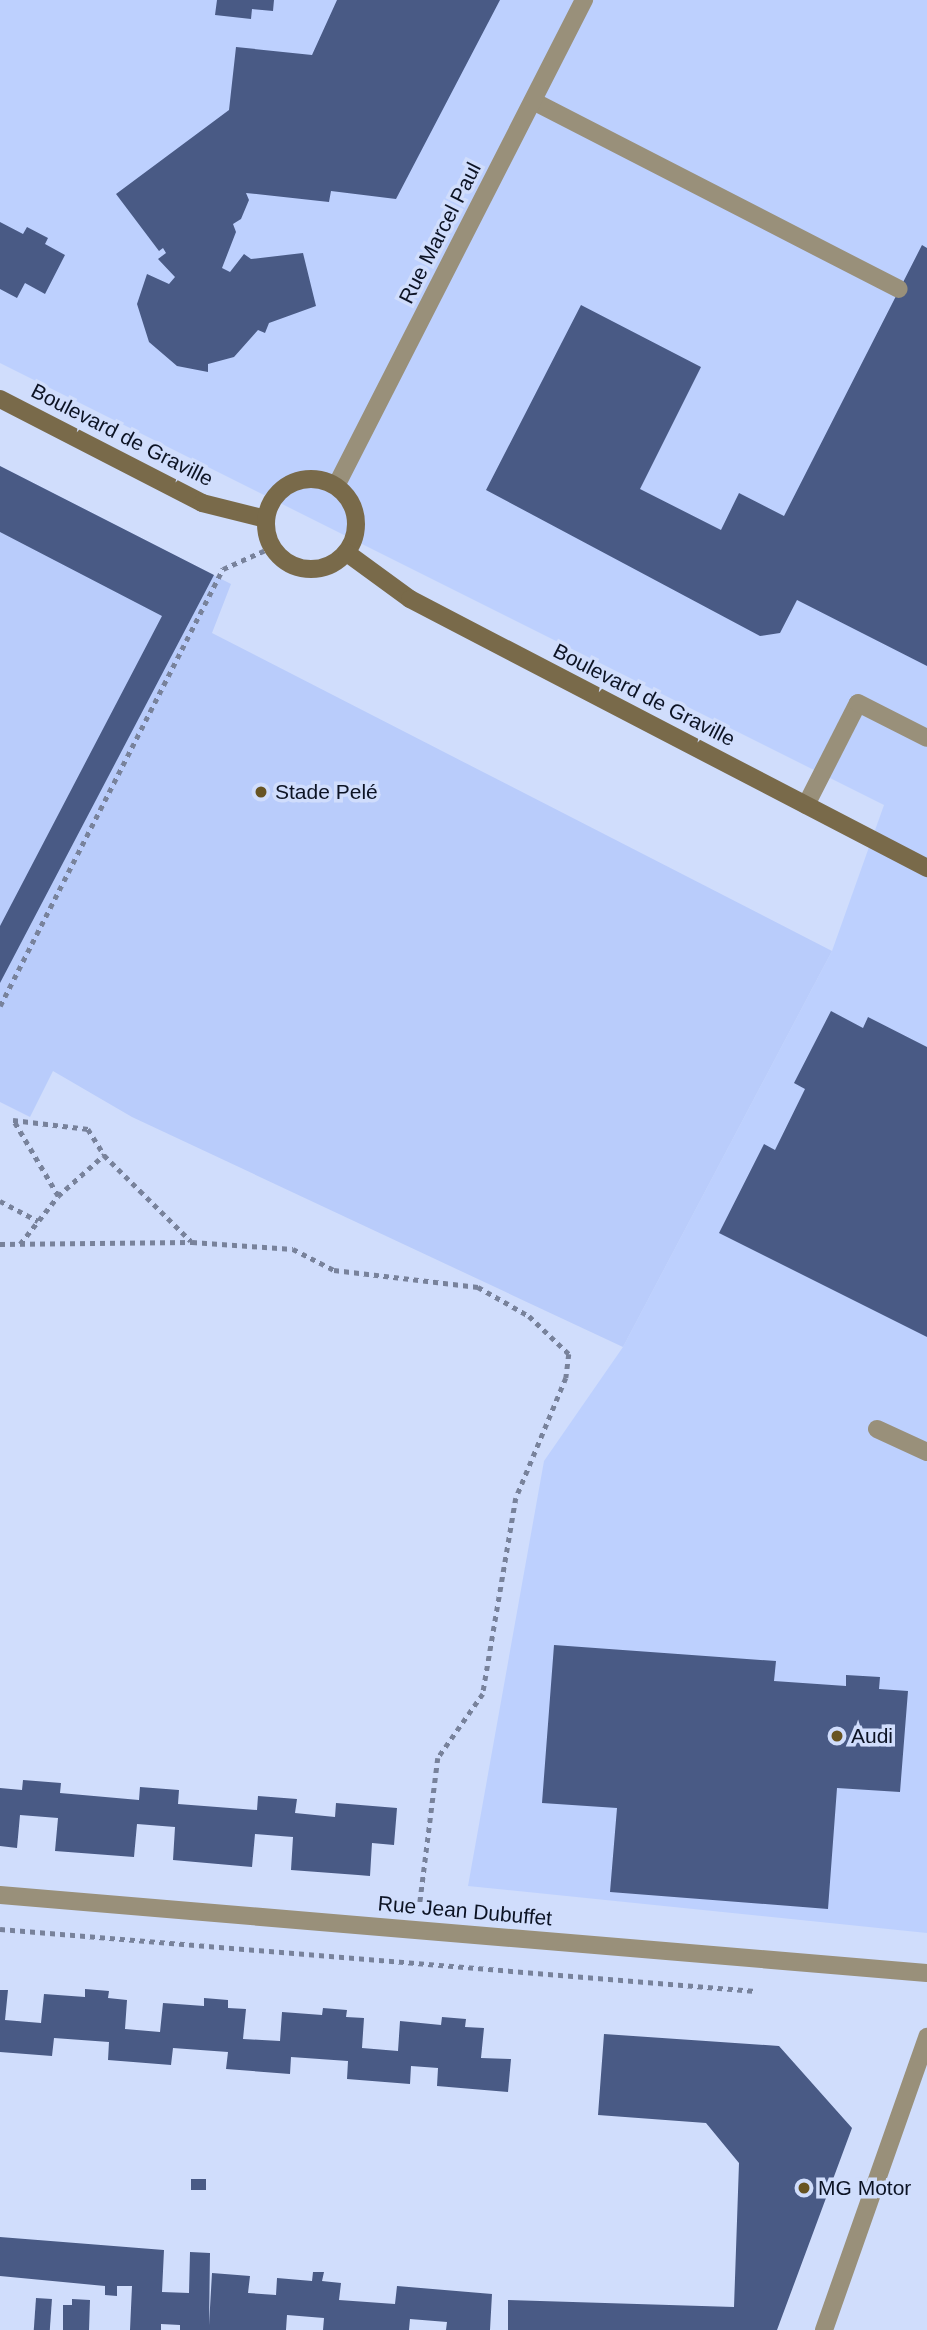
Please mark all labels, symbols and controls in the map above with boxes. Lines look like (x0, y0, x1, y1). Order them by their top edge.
street label: Rue Marcel Paul (394, 158, 486, 308)
street label: Boulevard de Graville (27, 378, 217, 492)
street label: Boulevard de Graville (549, 638, 739, 752)
place label: Stade Pelé (275, 779, 378, 805)
marker: Stade Pelé (253, 784, 269, 800)
place label: Audi (851, 1723, 893, 1749)
marker: Audi (829, 1728, 845, 1744)
street label: Rue Jean Dubuffet (377, 1891, 553, 1931)
place label: MG Motor (818, 2175, 911, 2201)
marker: MG Motor (796, 2180, 812, 2196)

